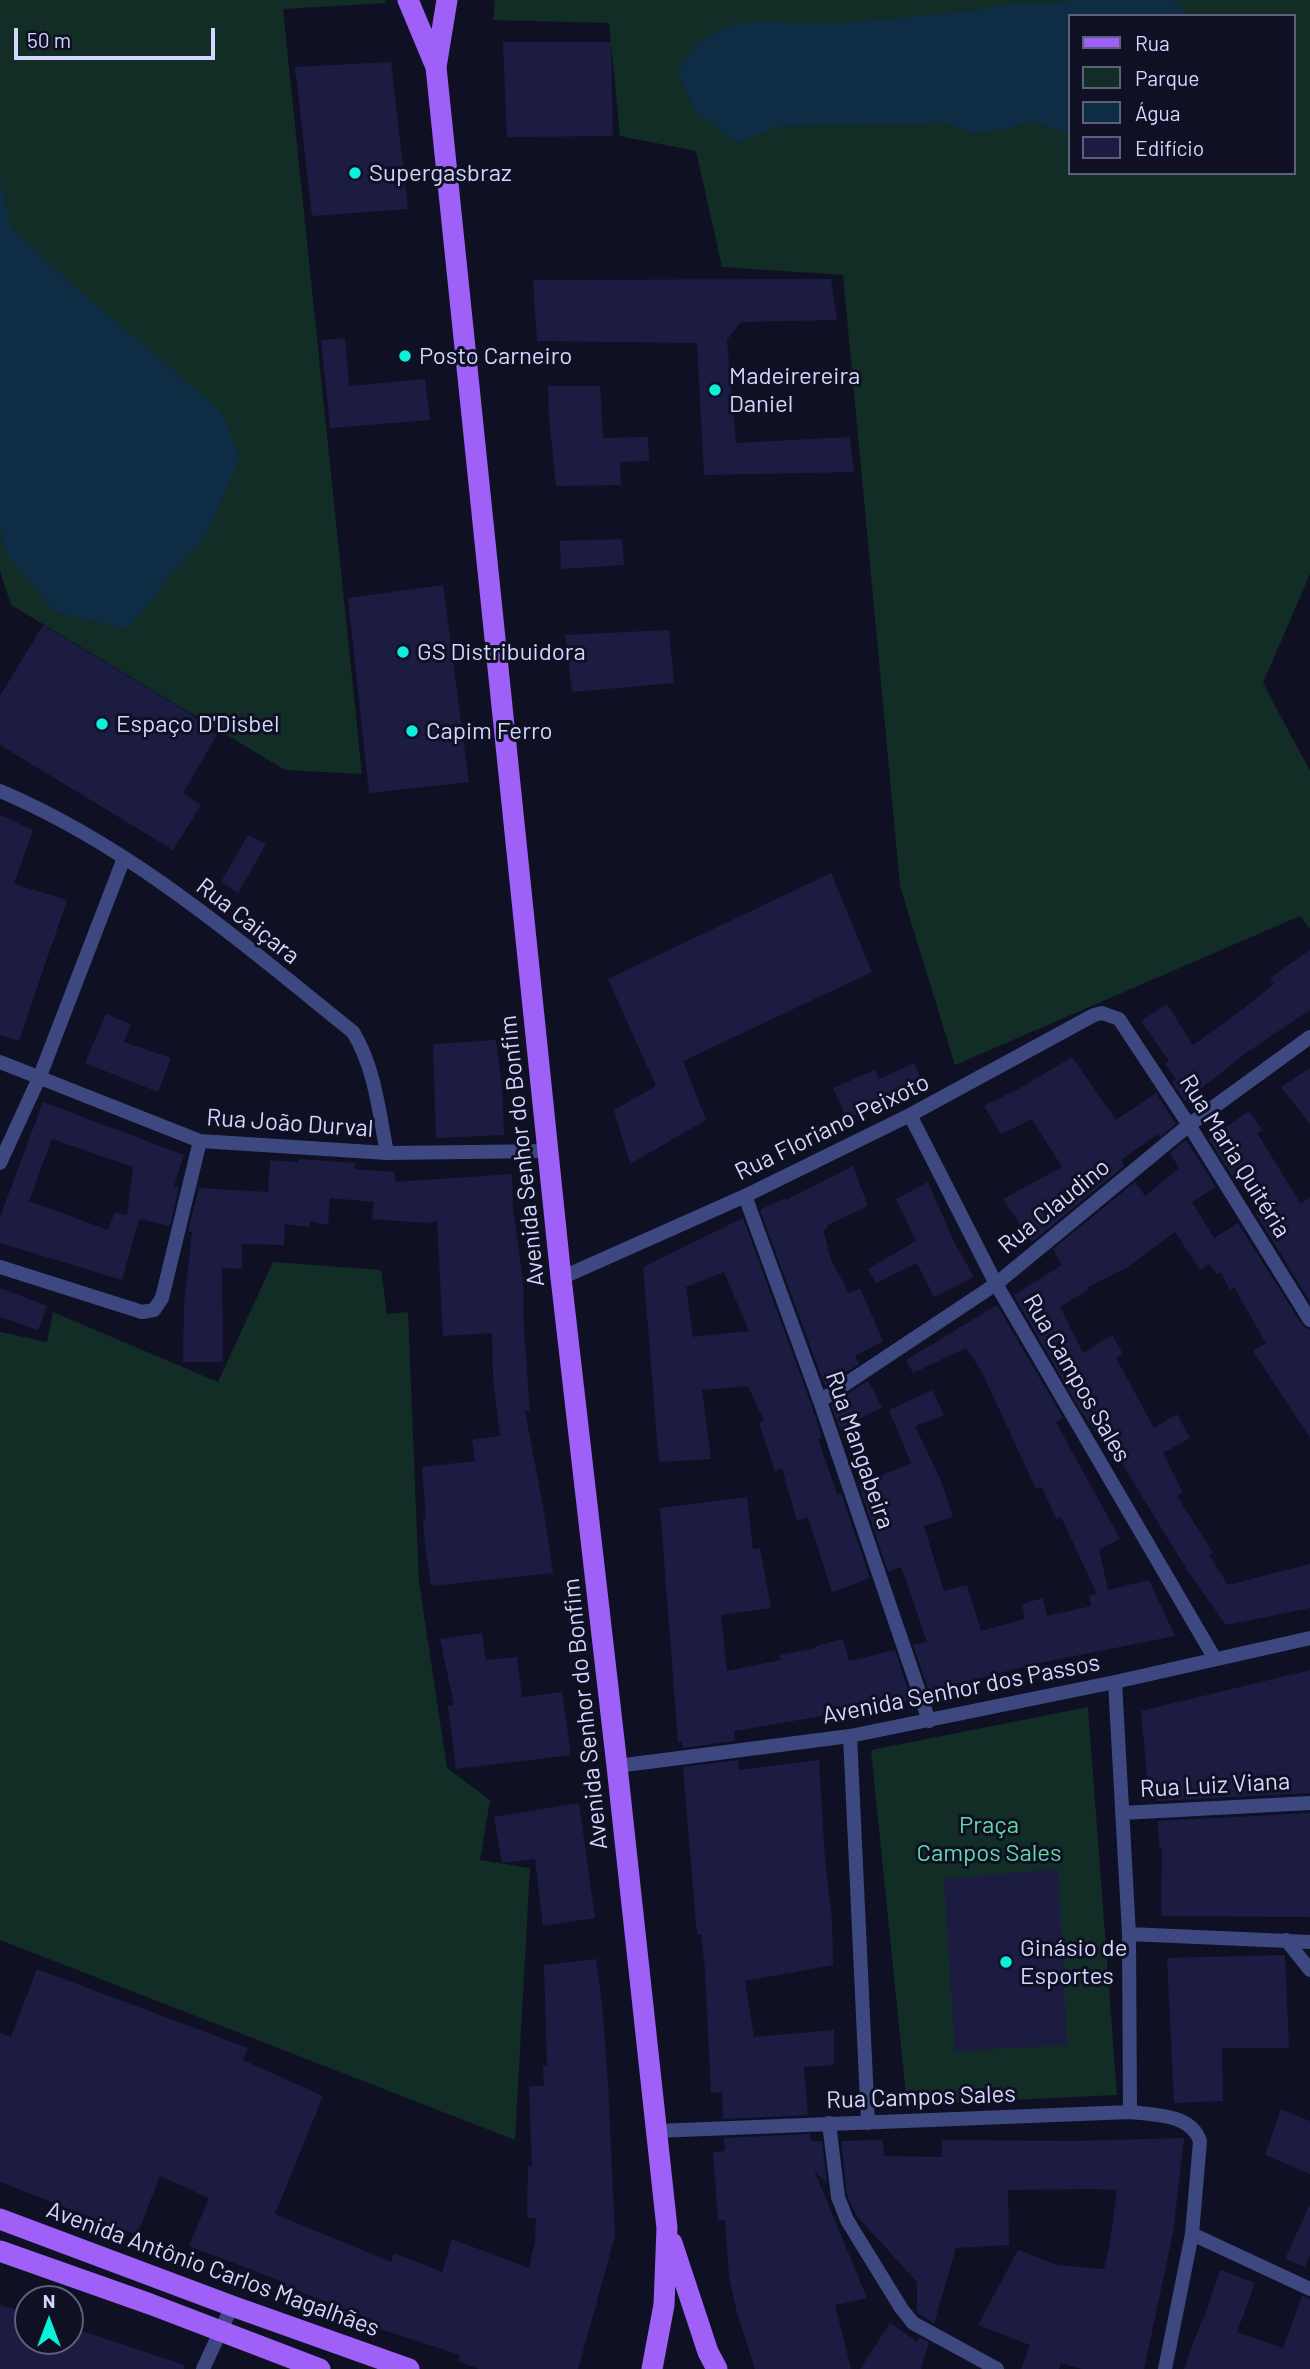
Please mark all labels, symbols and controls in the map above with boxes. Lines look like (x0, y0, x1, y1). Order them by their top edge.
scale bar (18, 14, 219, 58)
legend (1068, 14, 1296, 175)
text: 50 m (27, 27, 71, 52)
text: Rua (1135, 30, 1170, 55)
text: Parque (1135, 65, 1200, 90)
text: Água (1135, 100, 1181, 125)
text: Edifício (1135, 135, 1204, 160)
place label: Supergasbraz (369, 159, 512, 187)
marker: Supergasbraz (347, 165, 363, 181)
place label: Posto Carneiro (419, 342, 572, 370)
marker: Posto Carneiro (397, 348, 413, 364)
place label: Madeirereira Daniel (729, 362, 860, 418)
marker: Madeirereira Daniel (707, 382, 723, 398)
place label: GS Distribuidora (417, 638, 586, 666)
marker: GS Distribuidora (395, 644, 411, 660)
place label: Espaço D'Disbel (116, 710, 280, 738)
marker: Espaço D'Disbel (94, 716, 110, 732)
place label: Capim Ferro (426, 717, 553, 745)
marker: Capim Ferro (404, 723, 420, 739)
street label: Rua Caiçara (191, 872, 305, 970)
street label: Avenida Senhor do Bonfim (493, 1014, 551, 1288)
street label: Rua Floriano Peixoto (730, 1067, 934, 1187)
street label: Rua Maria Quitéria (1173, 1069, 1297, 1243)
street label: Rua João Durval (206, 1103, 374, 1143)
street label: Rua Claudino (993, 1152, 1115, 1260)
street label: Rua Campos Sales (1017, 1289, 1137, 1467)
street label: Rua Mangabeira (820, 1367, 900, 1533)
street label: Avenida Senhor do Bonfim (556, 1577, 614, 1851)
street label: Avenida Senhor dos Passos (820, 1648, 1102, 1730)
street label: Rua Luiz Viana (1139, 1767, 1291, 1803)
park label: Praça Campos Sales (917, 1811, 1061, 1867)
place label: Ginásio de Esportes (1020, 1934, 1127, 1990)
marker: Ginásio de Esportes (998, 1954, 1014, 1970)
street label: Rua Campos Sales (826, 2079, 1016, 2115)
street label: Avenida Antônio Carlos Magalhães (43, 2195, 383, 2343)
north arrow (14, 2285, 84, 2355)
text: N (43, 2289, 55, 2312)

